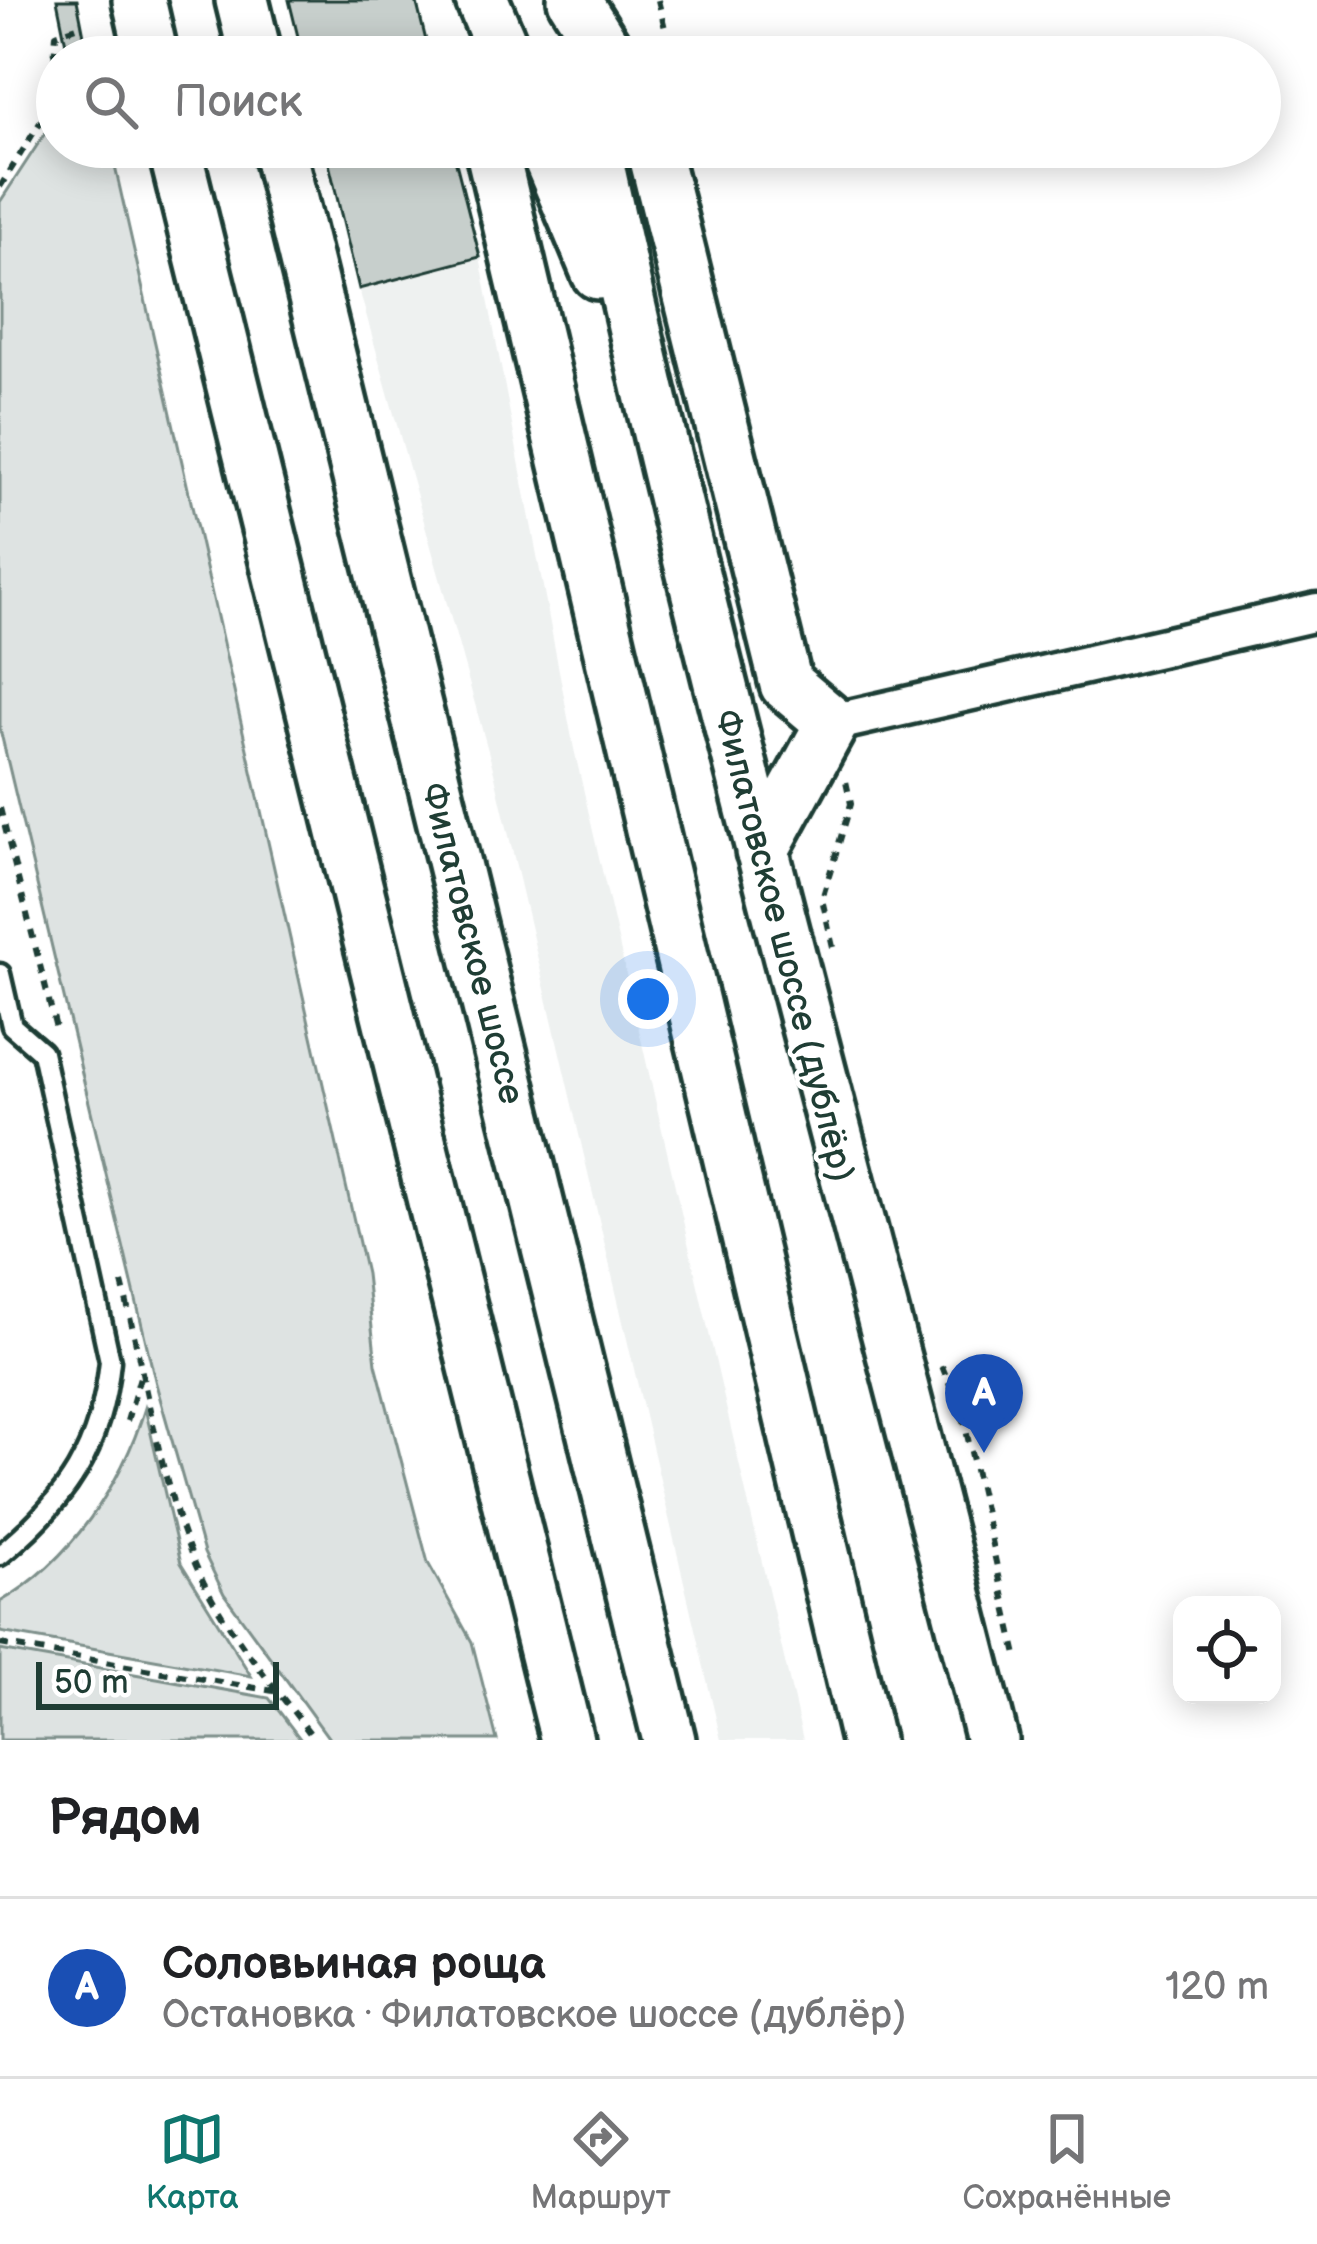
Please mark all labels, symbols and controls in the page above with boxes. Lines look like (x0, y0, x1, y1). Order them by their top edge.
search box (36, 36, 1281, 168)
icon: search (78, 69, 144, 135)
text: Поиск (174, 75, 302, 130)
street label: Филатовское шоссе (дублёр) (704, 705, 863, 1186)
street label: Филатовское шоссе (411, 778, 532, 1109)
your location (618, 969, 678, 1029)
pin: A (945, 1354, 1023, 1453)
map controls (1173, 1596, 1281, 1704)
button: locate (1173, 1596, 1281, 1704)
scale bar (36, 1656, 279, 1709)
text: 50 m (54, 1663, 129, 1703)
text: Рядом (48, 1788, 202, 1849)
text: Соловьиная роща (162, 1937, 546, 1992)
text: A (75, 1964, 99, 2011)
text: 120 m (1165, 1964, 1269, 2011)
text: Остановка · Филатовское шоссе (дублёр) (162, 1992, 906, 2039)
tab: Карта (146, 2106, 239, 2218)
tab: Маршрут (531, 2106, 671, 2218)
tab: Сохранённые (963, 2106, 1171, 2218)

